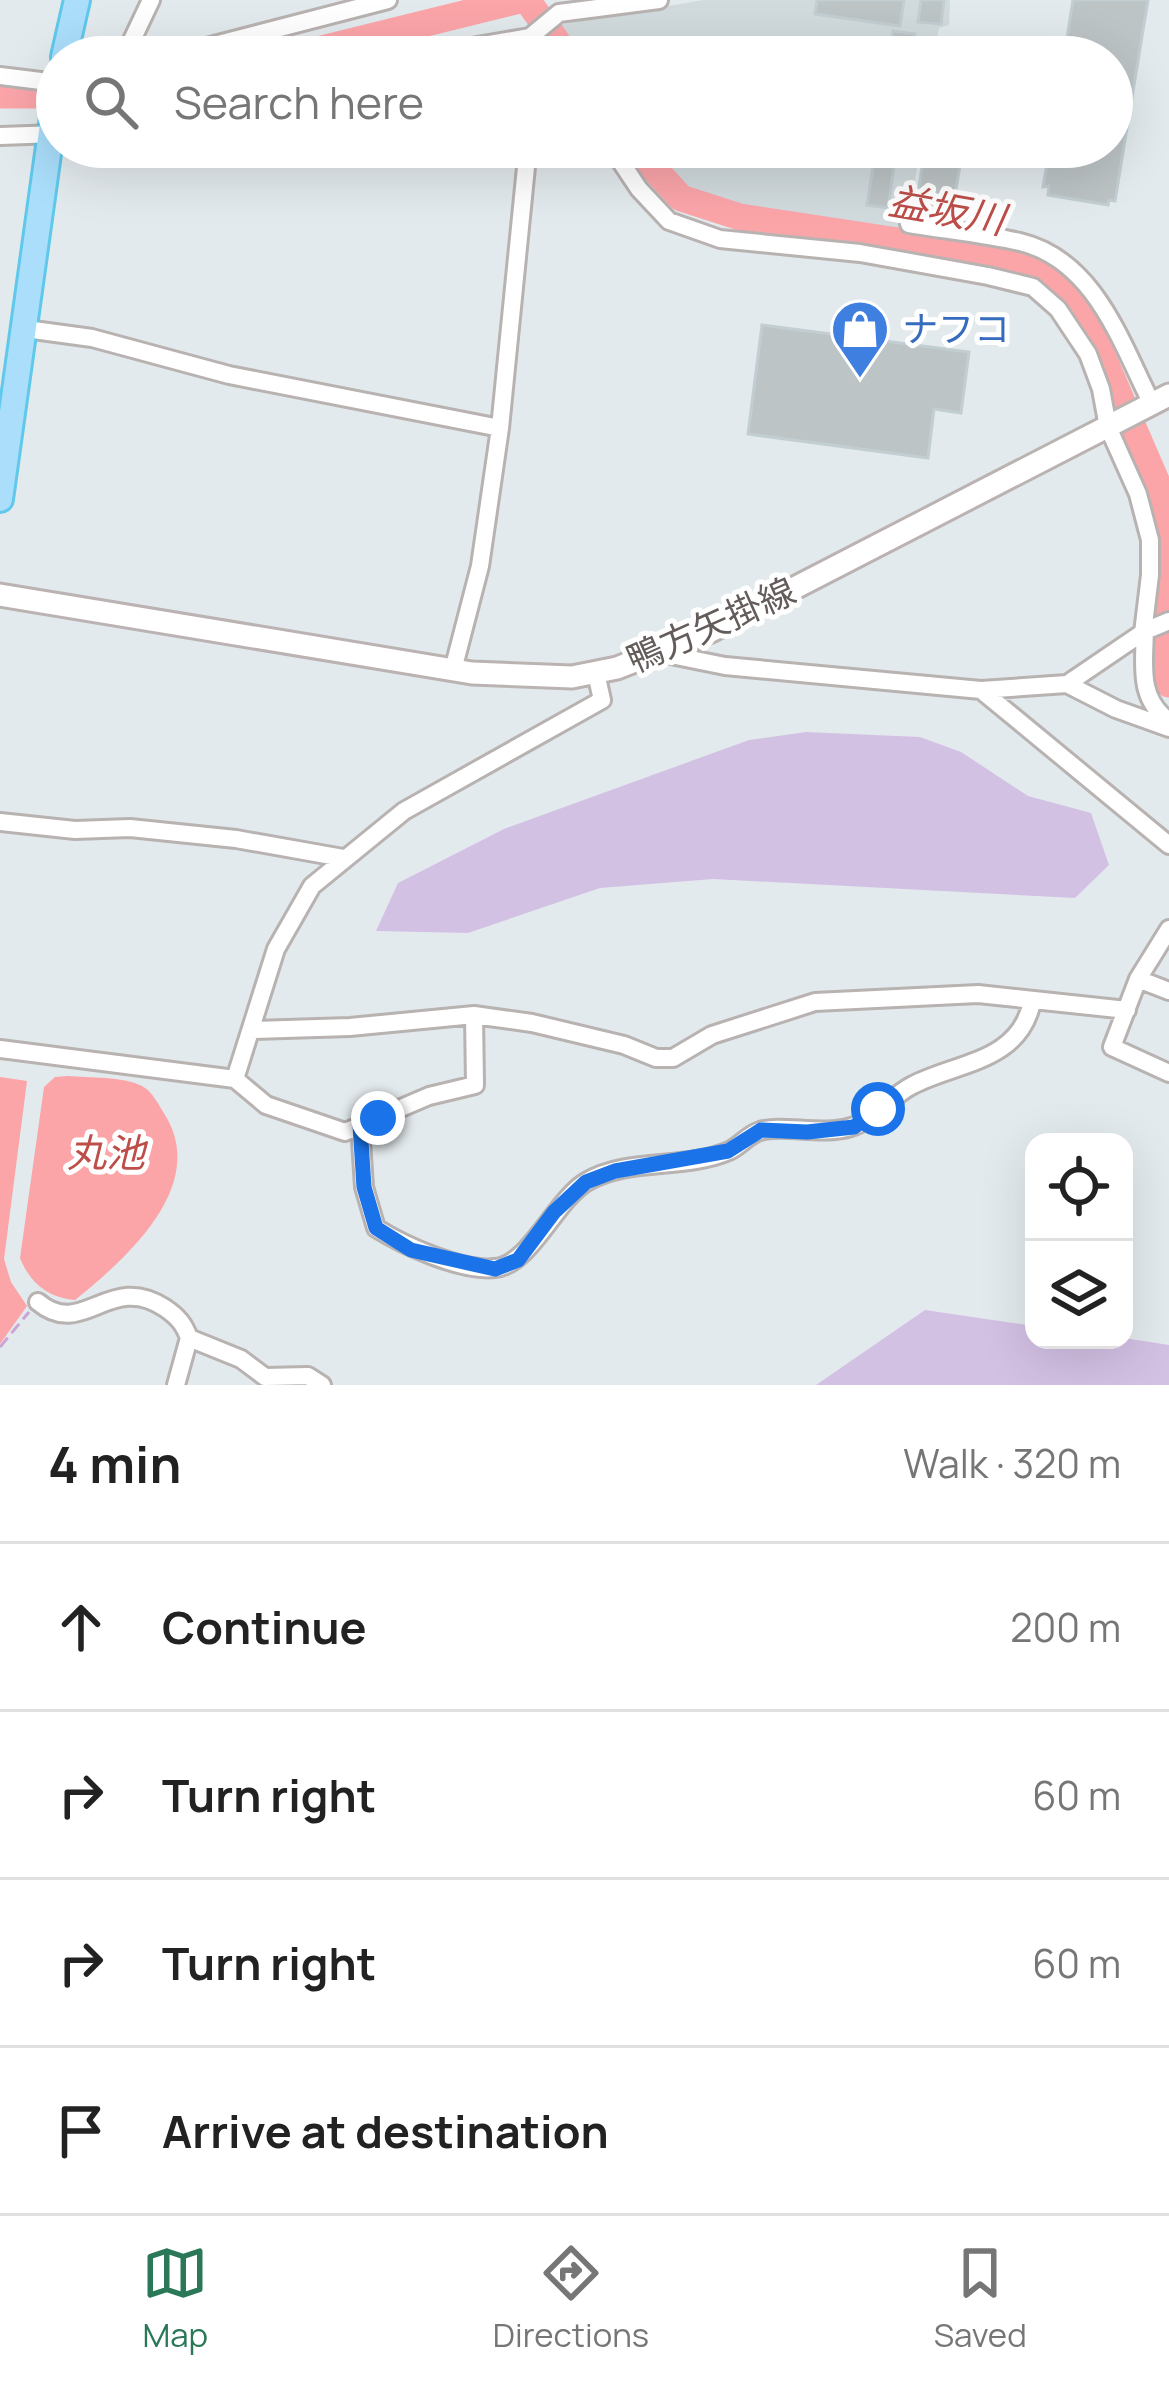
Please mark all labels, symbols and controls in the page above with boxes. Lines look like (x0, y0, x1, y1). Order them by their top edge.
search box (36, 36, 1133, 168)
icon: search (78, 69, 144, 135)
text: Search here (174, 71, 424, 133)
water label: 益坂川 (885, 172, 1013, 246)
shop icon: ナフコ (829, 298, 891, 380)
place label: ナフコ (902, 304, 1010, 353)
street label: 鴨方矢掛線 (619, 566, 803, 684)
route start (851, 1082, 905, 1136)
route end (351, 1091, 405, 1145)
water label: 丸池 (67, 1125, 149, 1179)
map controls (1025, 1133, 1133, 1349)
button: locate (1025, 1133, 1133, 1241)
button: layers (1025, 1241, 1133, 1349)
text: 4 min (48, 1429, 181, 1498)
text: Walk · 320 m (903, 1436, 1121, 1490)
icon: ahead (48, 1594, 114, 1660)
text: Continue (162, 1596, 367, 1658)
text: 200 m (1010, 1600, 1121, 1654)
icon: right (48, 1762, 114, 1828)
text: Turn right (162, 1764, 376, 1826)
text: 60 m (1032, 1768, 1121, 1822)
icon: right (48, 1930, 114, 1996)
text: Turn right (162, 1932, 376, 1994)
text: 60 m (1032, 1936, 1121, 1990)
icon: arrive (48, 2098, 114, 2164)
text: Arrive at destination (162, 2100, 609, 2162)
tab: Map (142, 2240, 208, 2357)
tab: Directions (493, 2240, 649, 2357)
tab: Saved (934, 2240, 1027, 2357)

